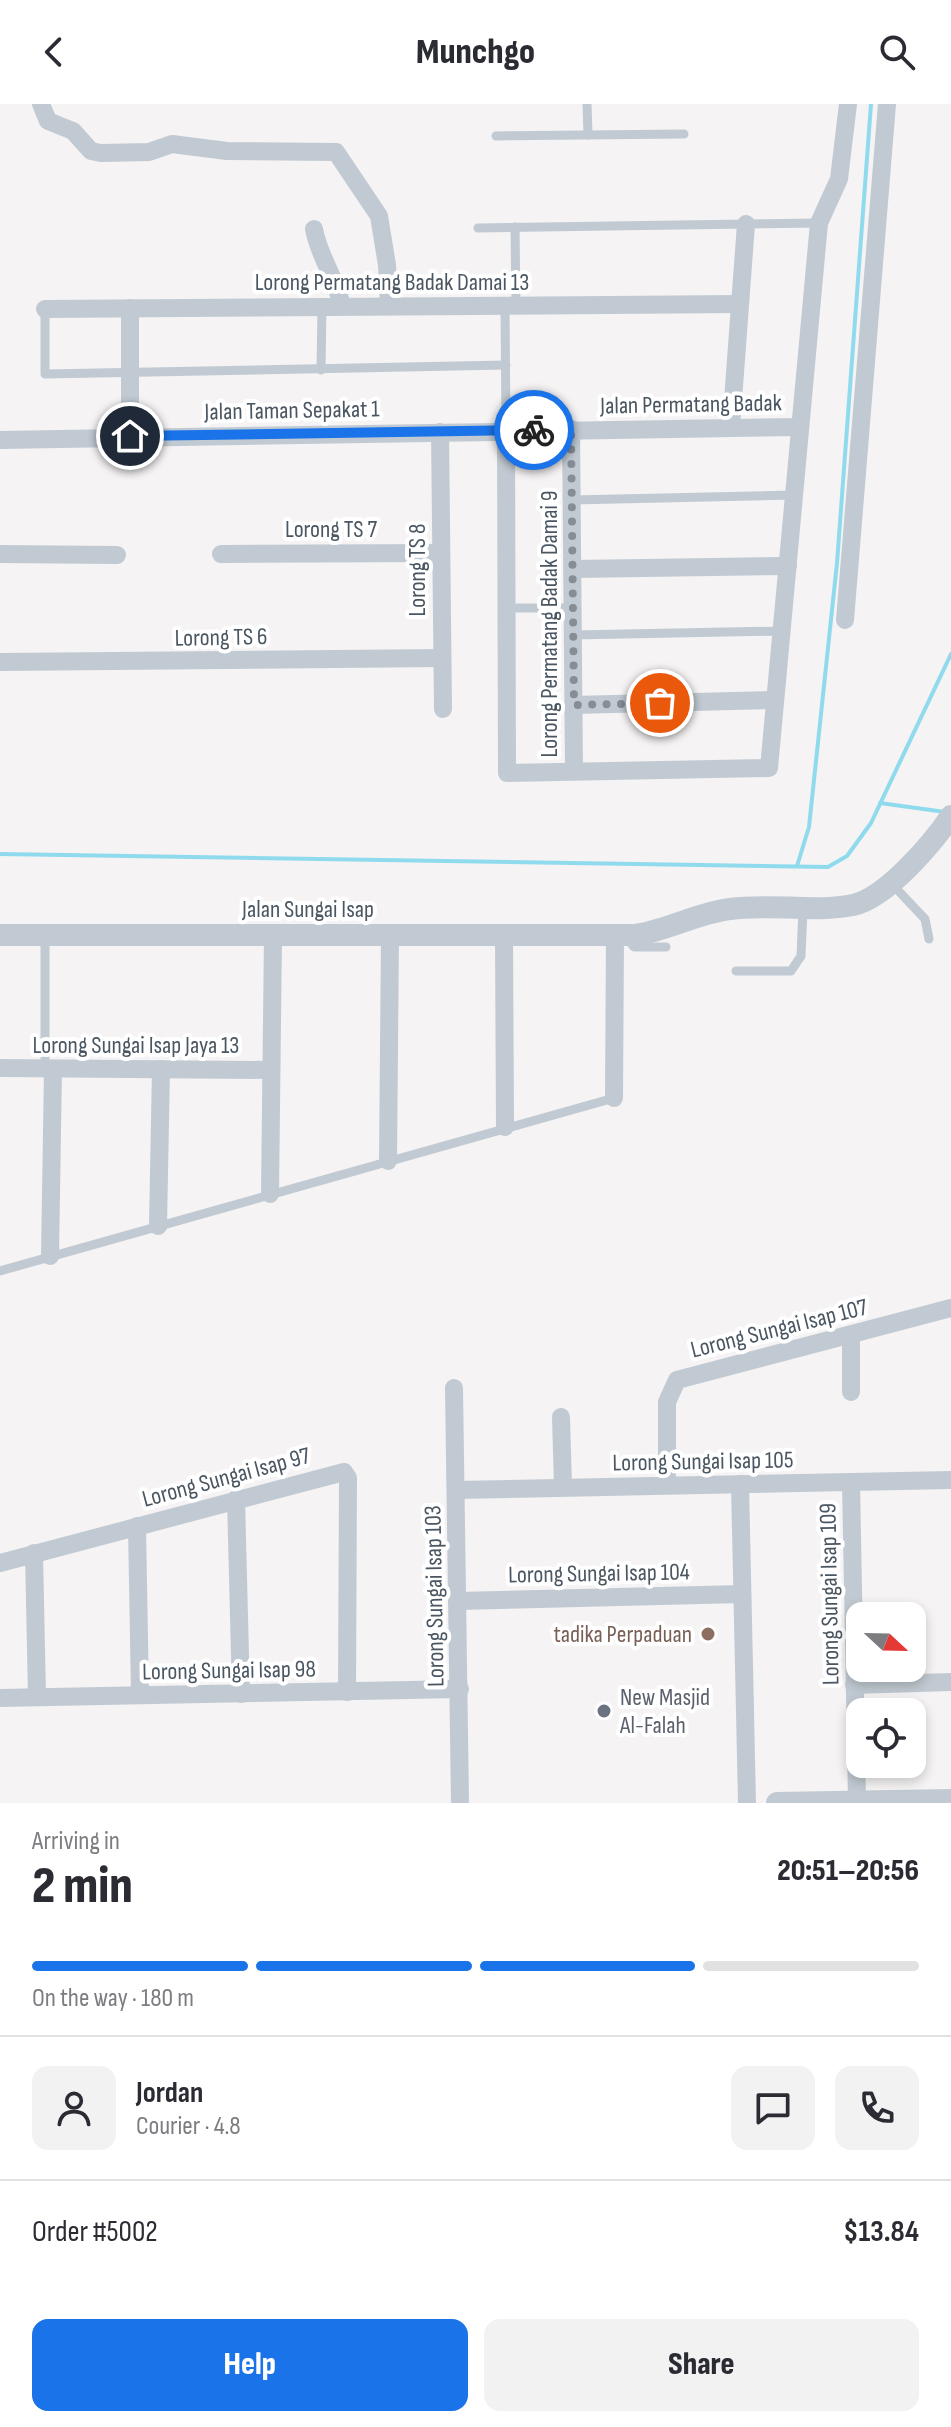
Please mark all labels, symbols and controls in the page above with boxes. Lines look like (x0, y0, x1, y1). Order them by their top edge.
icon: back (32, 30, 76, 74)
icon: search (875, 30, 919, 74)
text: Munchgo (416, 31, 535, 74)
street label: Lorong Permatang Badak Damai 13 (255, 268, 529, 297)
street label: Jalan Permatang Badak (599, 388, 782, 421)
courier (494, 390, 574, 470)
street label: Jalan Taman Sepakat 1 (203, 394, 380, 427)
pin (96, 402, 164, 470)
icon: bike (512, 408, 556, 452)
icon: home (108, 414, 152, 458)
street label: Lorong Permatang Badak Damai 9 (535, 491, 564, 757)
street label: Lorong TS 7 (285, 515, 377, 544)
street label: Lorong TS 8 (403, 524, 432, 616)
street label: Lorong TS 6 (174, 622, 268, 653)
pin (626, 669, 694, 737)
icon: bag (638, 681, 682, 725)
street label: Jalan Sungai Isap (241, 895, 374, 924)
street label: Lorong Sungai Isap Jaya 13 (33, 1031, 239, 1060)
street label: Lorong Sungai Isap 107 (688, 1292, 871, 1364)
street label: Lorong Sungai Isap 97 (139, 1441, 314, 1514)
street label: Lorong Sungai Isap 105 (612, 1445, 794, 1478)
street label: Lorong Sungai Isap 109 (813, 1503, 846, 1685)
street label: Lorong Sungai Isap 103 (418, 1505, 451, 1687)
street label: Lorong Sungai Isap 104 (508, 1557, 690, 1590)
north arrow (846, 1602, 926, 1682)
map controls (846, 1602, 926, 1778)
place label: tadika Perpaduan (553, 1620, 692, 1649)
marker: tadika Perpaduan (699, 1625, 717, 1643)
street label: Lorong Sungai Isap 98 (142, 1654, 316, 1687)
place label: New Masjid Al-Falah (619, 1683, 710, 1740)
button: locate (846, 1698, 926, 1778)
marker: New Masjid Al-Falah (595, 1702, 613, 1720)
text: Arriving in (32, 1826, 120, 1857)
text: 20:51–20:56 (777, 1853, 919, 1889)
text: 2 min (32, 1855, 133, 1918)
text: On the way · 180 m (32, 1983, 194, 2014)
button: person (32, 2066, 116, 2150)
button: chat (731, 2066, 815, 2150)
button: phone (835, 2066, 919, 2150)
text: Jordan (136, 2075, 203, 2111)
text: Courier · 4.8 (136, 2111, 241, 2142)
text: Order #5002 (32, 2214, 158, 2250)
text: $13.84 (843, 2214, 919, 2250)
button: Help (32, 2319, 468, 2411)
button: Share (484, 2319, 919, 2411)

